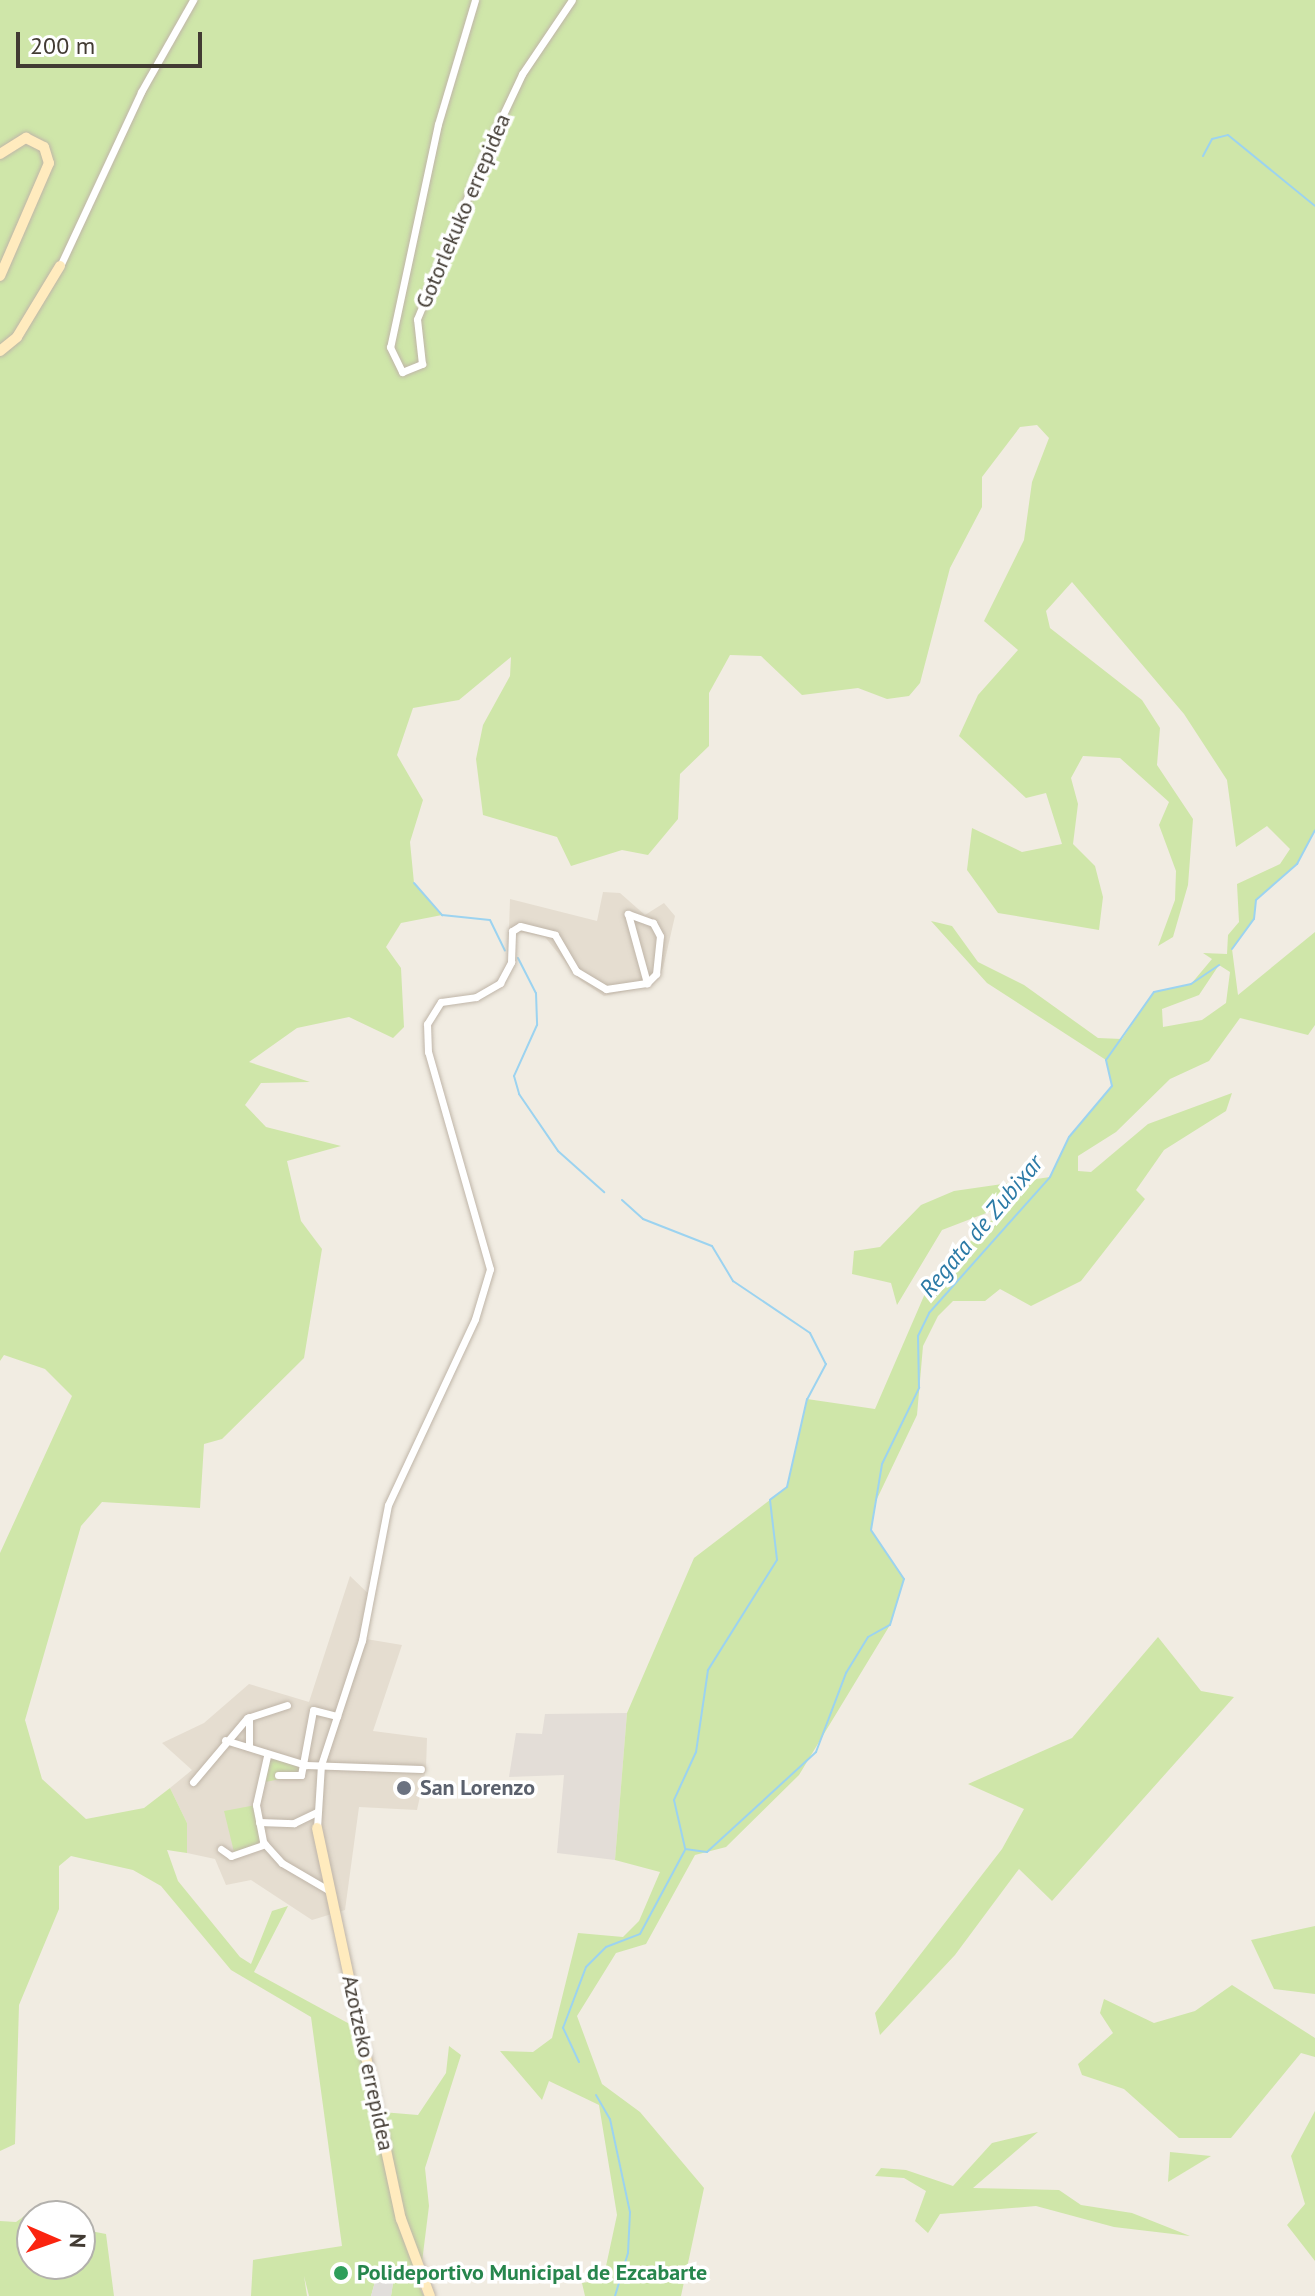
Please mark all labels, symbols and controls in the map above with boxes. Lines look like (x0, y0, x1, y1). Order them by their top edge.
scale bar (20, 16, 206, 66)
text: 200 m (30, 30, 95, 61)
street label: Gotorlekuko errepidea (410, 110, 516, 312)
water label: Regata de Zubixar (913, 1149, 1049, 1303)
place label: San Lorenzo (420, 1775, 535, 1801)
marker: San Lorenzo (395, 1779, 413, 1797)
street label: Azotzeko errepidea (337, 1973, 399, 2153)
north arrow (16, 2200, 96, 2280)
text: N (64, 2233, 92, 2248)
place label: Polideportivo Municipal de Ezcabarte (357, 2260, 707, 2286)
marker: Polideportivo Municipal de Ezcabarte (332, 2264, 350, 2282)

